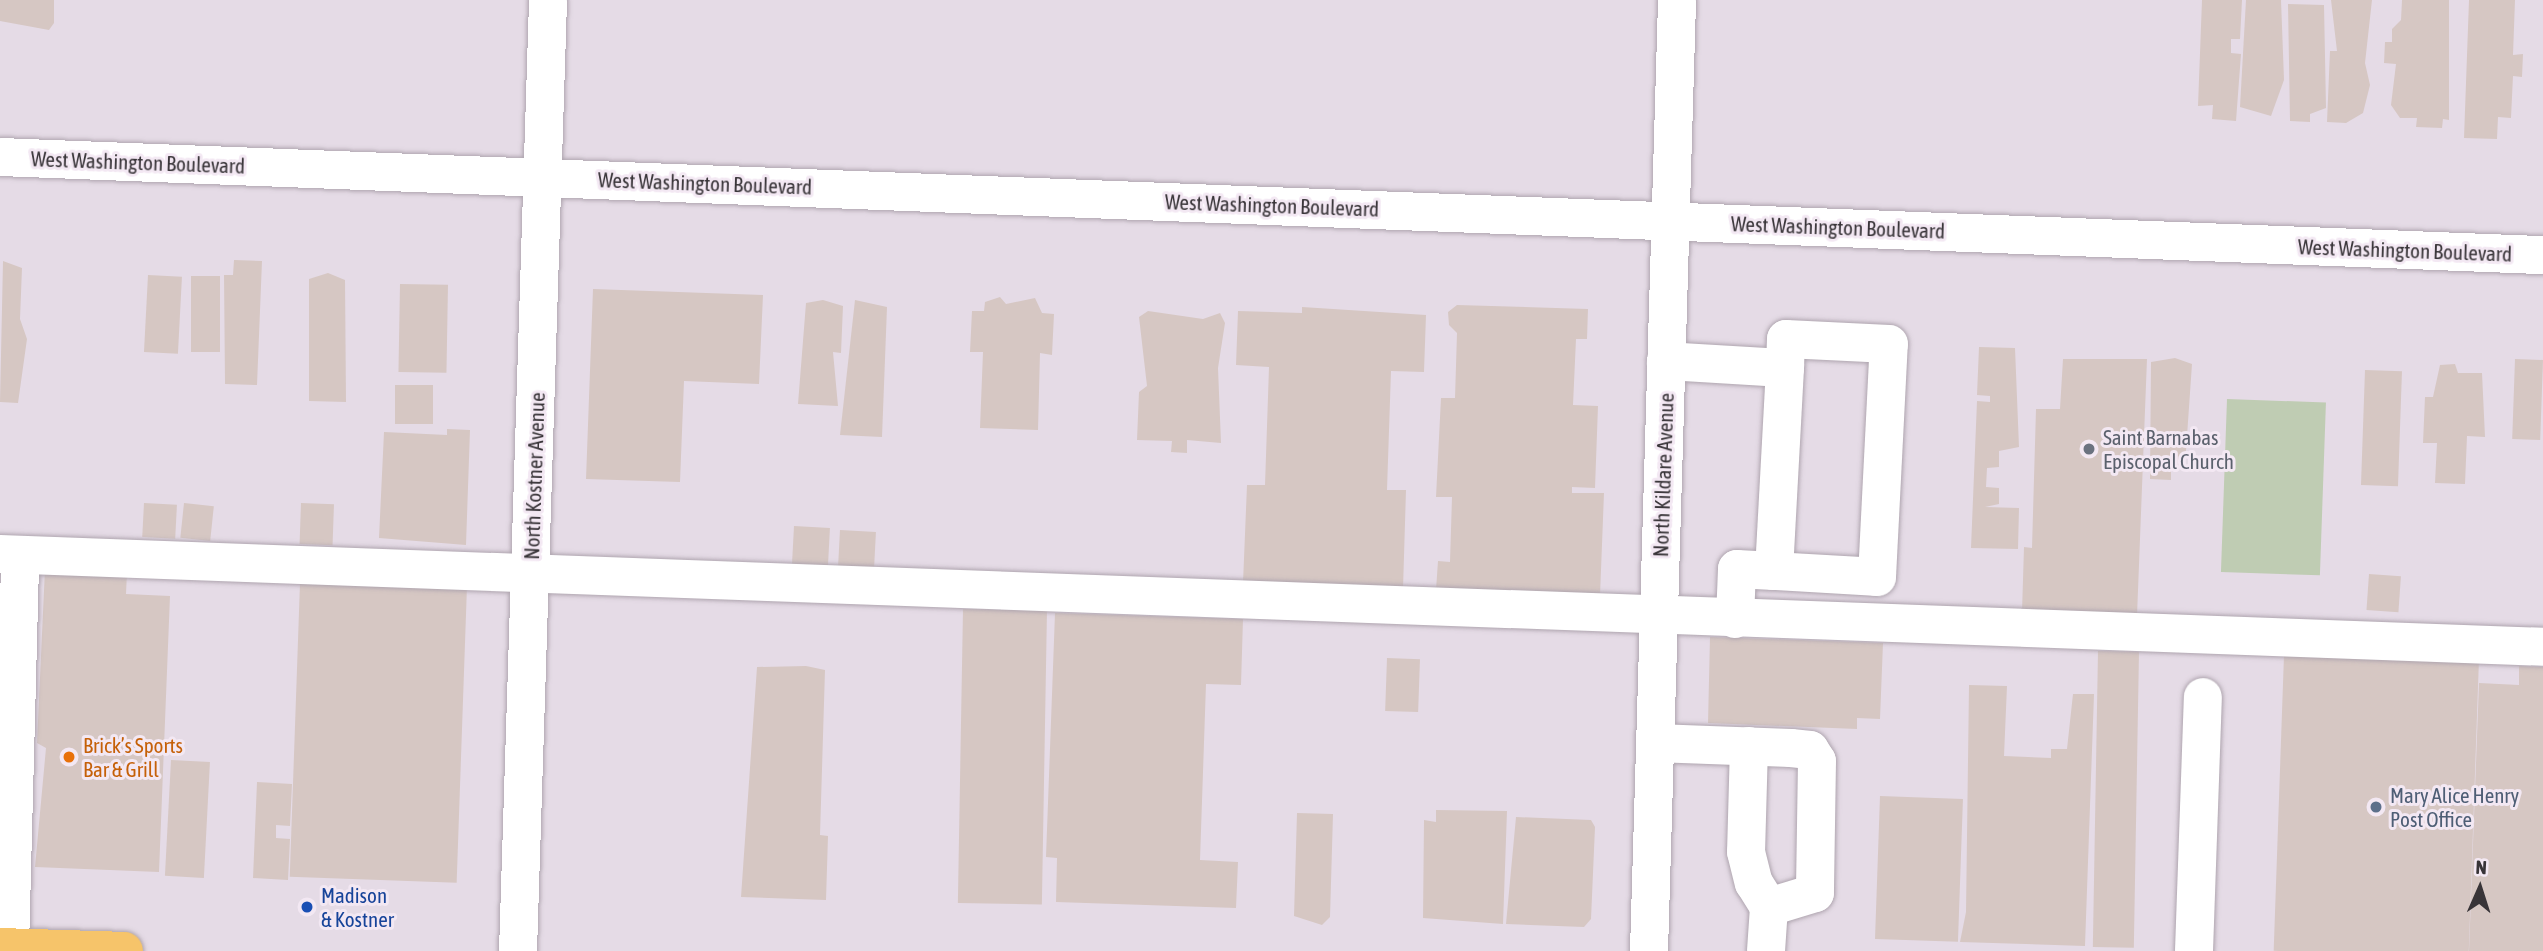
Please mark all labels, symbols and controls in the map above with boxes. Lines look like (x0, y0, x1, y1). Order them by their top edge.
street label: West Washington Boulevard (31, 146, 245, 178)
street label: West Washington Boulevard (598, 167, 812, 199)
street label: West Washington Boulevard (1165, 189, 1379, 221)
street label: West Washington Boulevard (1731, 211, 1945, 243)
street label: West Washington Boulevard (2298, 234, 2512, 266)
street label: North Kostner Avenue (518, 392, 550, 560)
street label: North Kildare Avenue (1648, 392, 1678, 558)
place label: Saint Barnabas Episcopal Church (2103, 424, 2234, 474)
marker: Saint Barnabas Episcopal Church (2081, 441, 2097, 457)
place label: Brick’s Sports Bar & Grill (83, 732, 183, 782)
marker: Brick’s Sports Bar & Grill (61, 749, 77, 765)
place label: Mary Alice Henry Post Office (2390, 782, 2519, 832)
marker: Mary Alice Henry Post Office (2368, 799, 2384, 815)
north arrow (2445, 853, 2515, 923)
text: N (2475, 856, 2487, 878)
place label: Madison & Kostner (321, 882, 394, 932)
marker: Madison & Kostner (299, 899, 315, 915)

